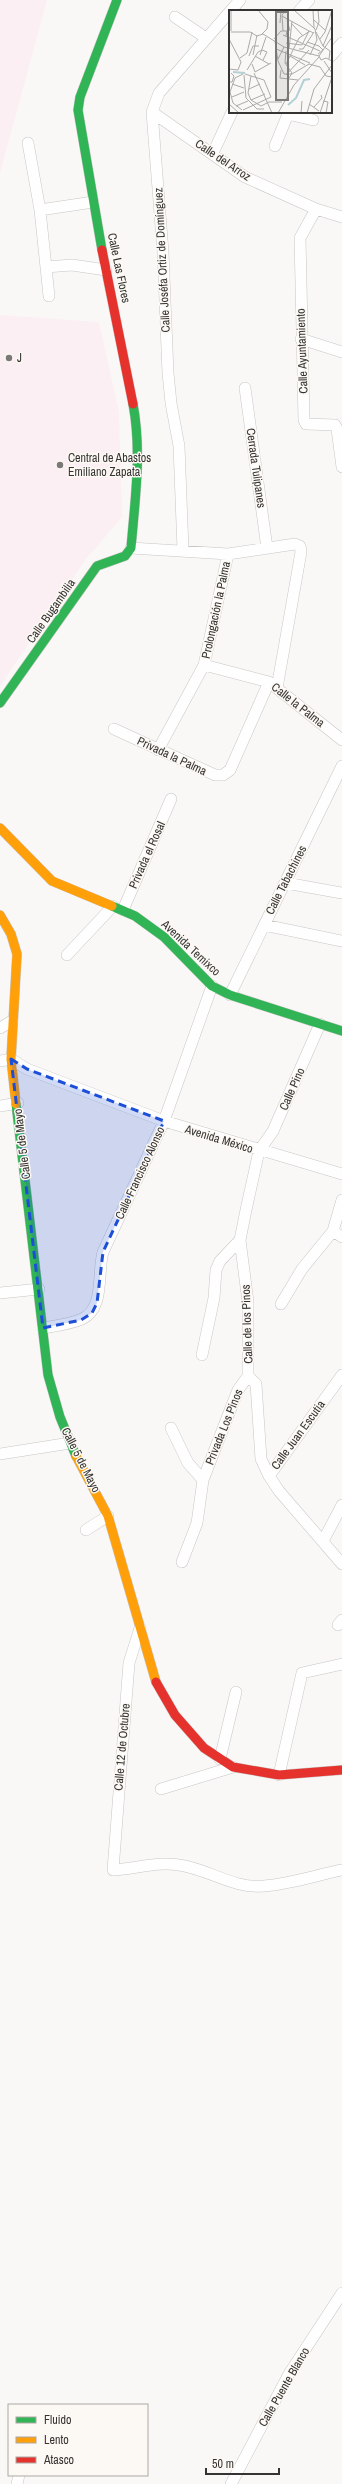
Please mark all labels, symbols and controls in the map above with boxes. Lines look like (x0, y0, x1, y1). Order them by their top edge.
inset map (229, 10, 332, 113)
street label: Calle del Arroz (192, 135, 254, 185)
street label: Calle Joséfa Ortiz de Domínguez (150, 187, 174, 333)
street label: Calle Las Flores (104, 232, 134, 305)
street label: Calle Ayuntamiento (293, 308, 311, 394)
place label: J (17, 350, 22, 366)
marker: J (4, 353, 14, 363)
street label: Cerrada Tulipanes (242, 427, 270, 509)
place label: Central de Abastos Emiliano Zapata (68, 450, 151, 480)
marker: Central de Abastos Emiliano Zapata (55, 460, 65, 470)
street label: Prolongación la Palma (198, 559, 234, 660)
street label: Calle Bugambilia (23, 575, 79, 646)
street label: Calle la Palma (268, 679, 328, 731)
street label: Privada la Palma (135, 733, 210, 779)
street label: Privada el Rosal (125, 819, 169, 891)
street label: Calle Tabachines (262, 843, 310, 917)
street label: Avenida Temixco (157, 916, 224, 979)
street label: Calle Pino (275, 1065, 309, 1113)
street label: Calle 5 de Mayo (10, 1108, 34, 1180)
street label: Avenida México (182, 1121, 255, 1157)
street label: Calle Francisco Alonso (111, 1124, 169, 1222)
street label: Calle de los Pinos (238, 1284, 256, 1364)
street label: Privada Los Pinos (202, 1387, 247, 1467)
street label: Calle Juan Escutia (267, 1397, 329, 1473)
street label: Calle 5 de Mayo (58, 1425, 104, 1495)
street label: Calle 12 de Octubre (110, 1703, 134, 1791)
street label: Calle Puente Blanco (255, 2344, 313, 2430)
legend (8, 2404, 148, 2476)
text: Fluido (44, 2412, 71, 2428)
text: Lento (44, 2432, 69, 2448)
scale bar (206, 2450, 279, 2476)
text: Atasco (43, 2452, 74, 2468)
text: 50 m (212, 2456, 234, 2472)

